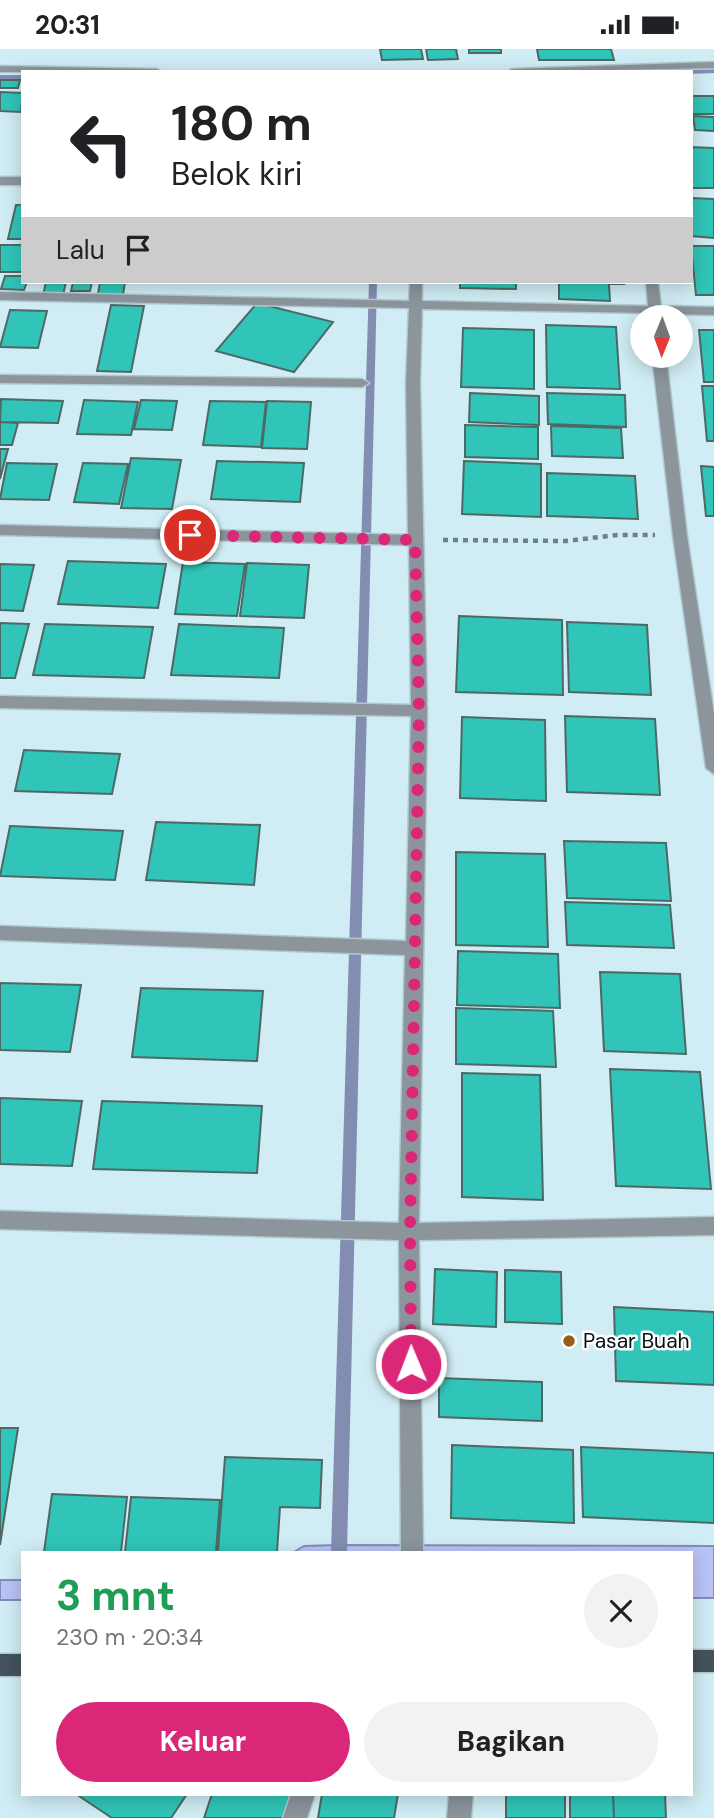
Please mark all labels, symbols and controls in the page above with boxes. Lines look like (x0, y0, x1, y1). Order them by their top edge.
text: 20:31 (35, 8, 100, 42)
text: 180 m (171, 91, 312, 155)
icon: left (56, 98, 147, 189)
text: Belok kiri (171, 153, 303, 195)
icon: arrive (119, 231, 157, 269)
text: Lalu (56, 233, 105, 267)
north arrow (630, 305, 693, 367)
map controls (630, 305, 693, 368)
pin (160, 505, 220, 565)
icon: arrive (171, 516, 209, 554)
position arrow (374, 1327, 448, 1401)
place label: Pasar Buah (583, 1327, 690, 1355)
marker: Pasar Buah (561, 1333, 577, 1349)
text: 3 mnt (56, 1568, 175, 1623)
button: close (584, 1574, 658, 1648)
text: 230 m · 20:34 (56, 1622, 203, 1652)
button: Keluar (56, 1702, 350, 1782)
button: Bagikan (364, 1702, 658, 1782)

